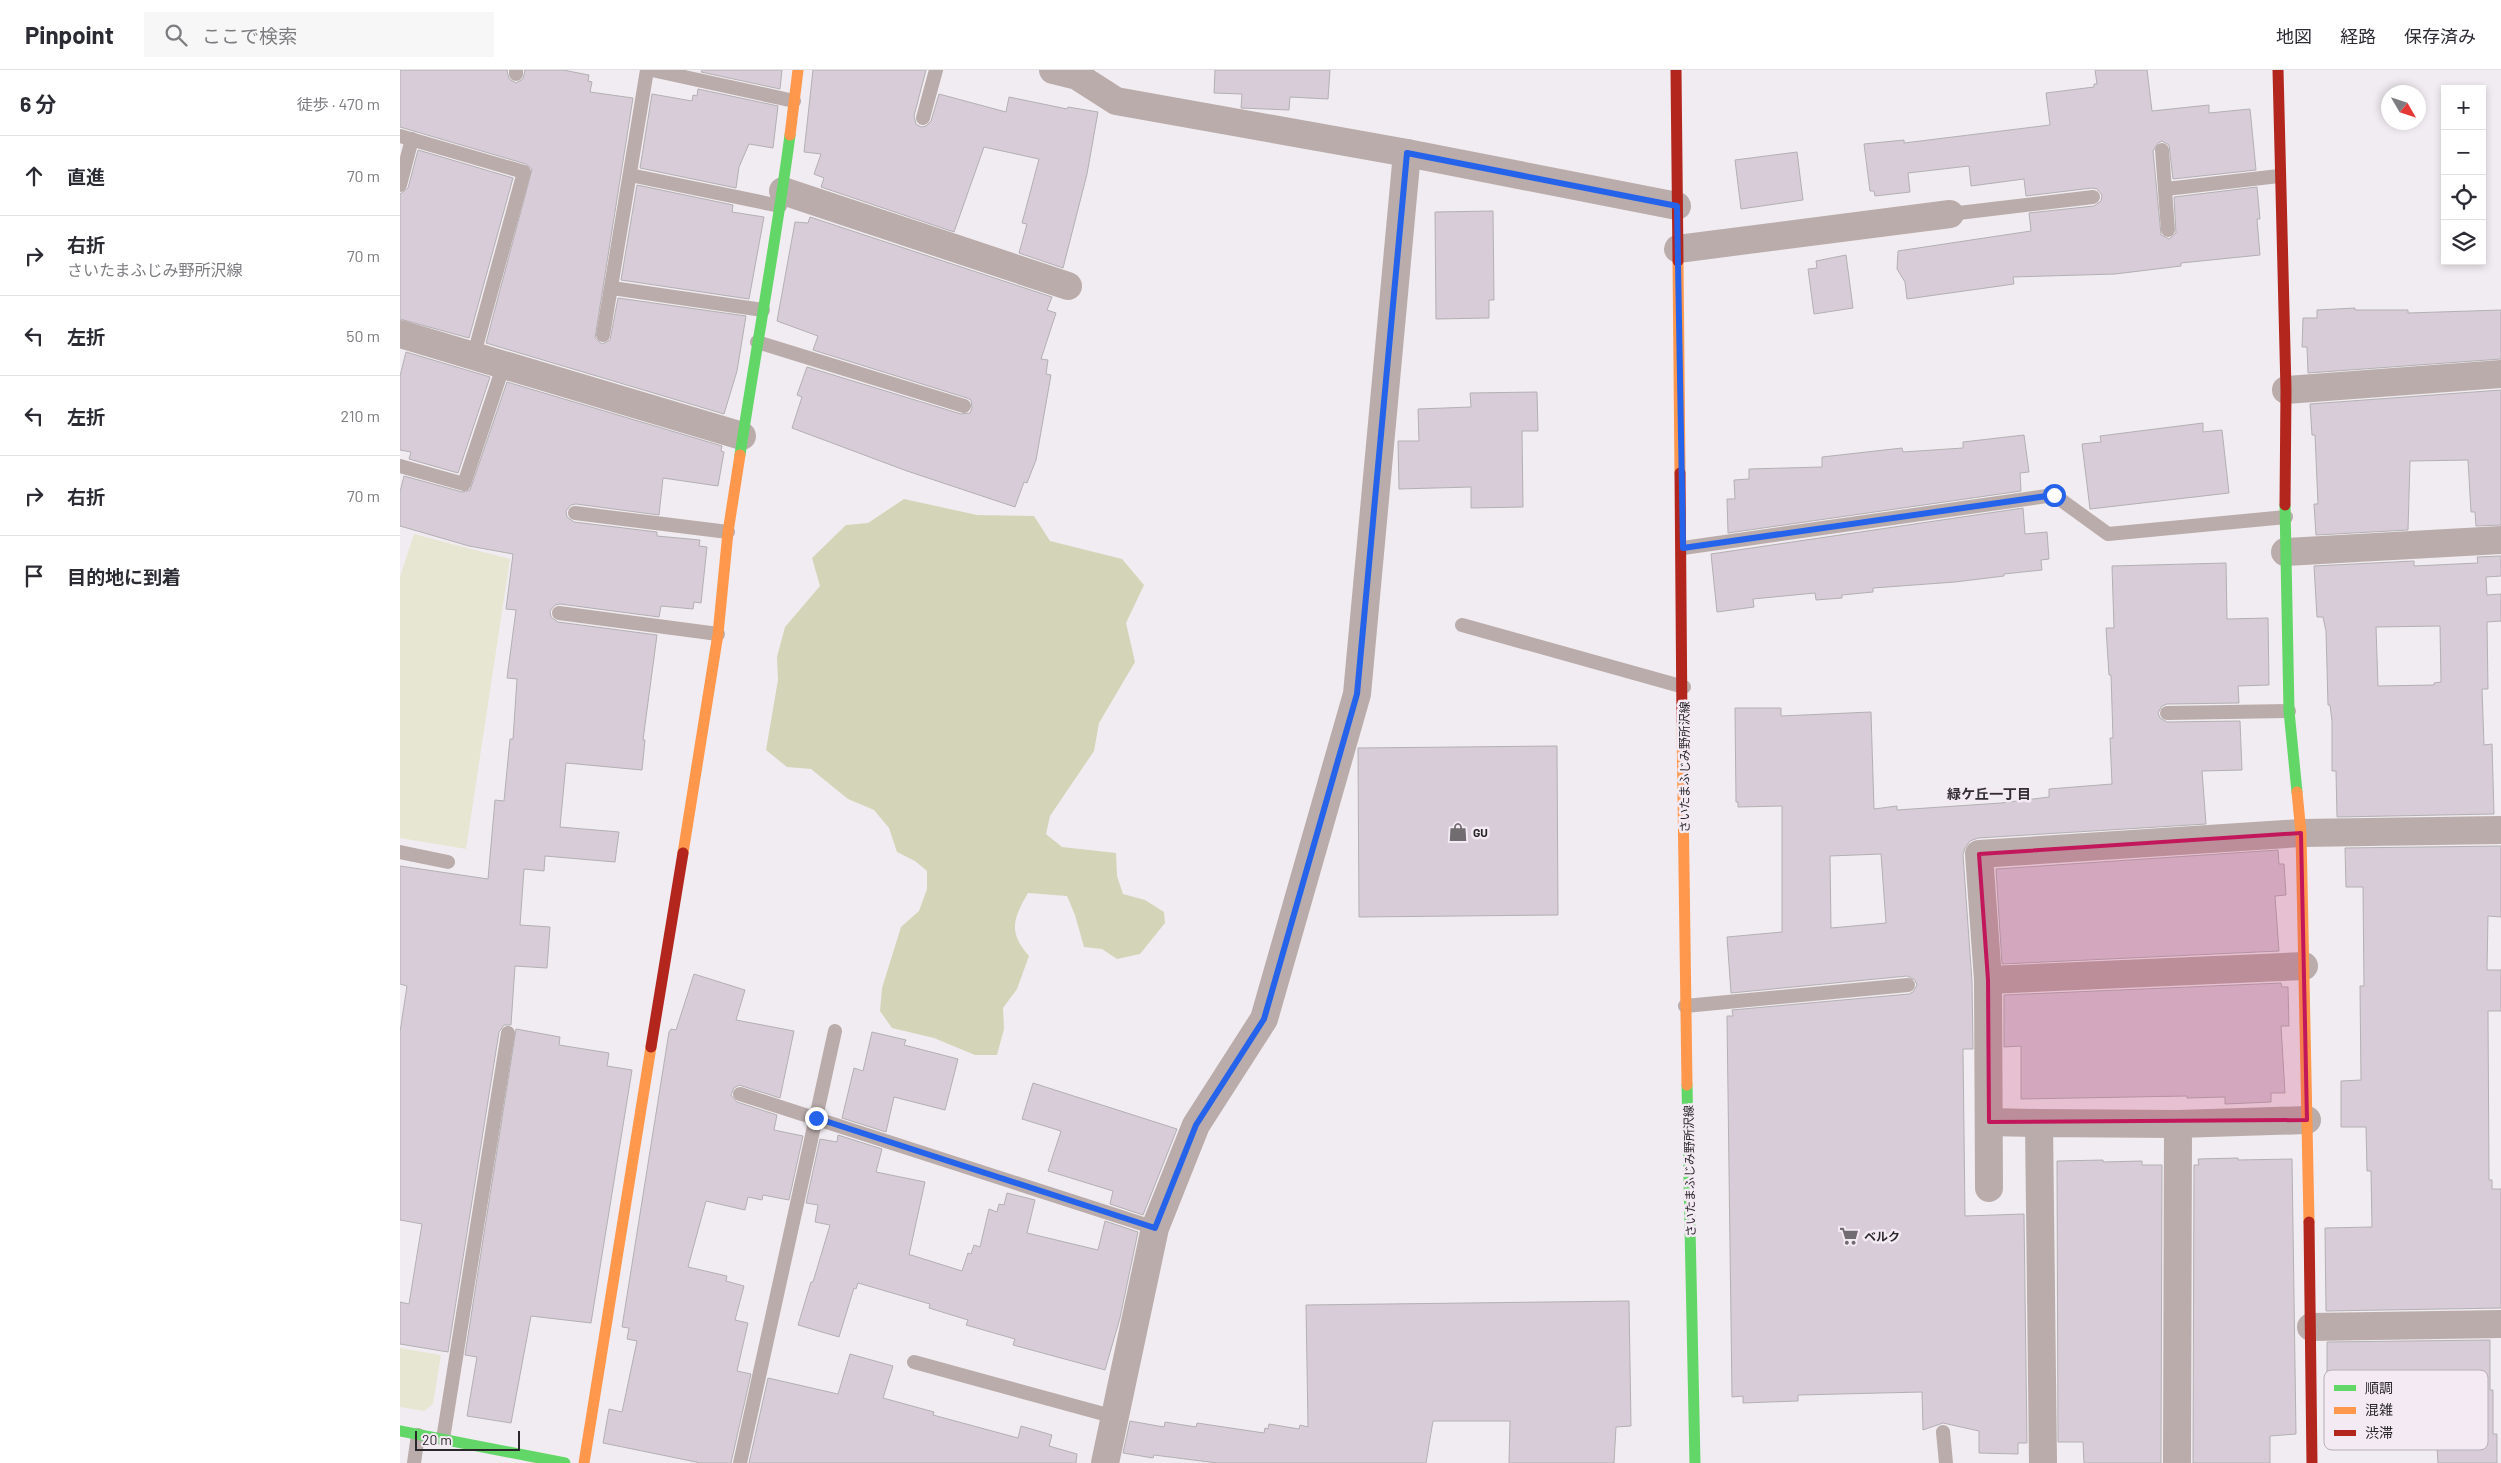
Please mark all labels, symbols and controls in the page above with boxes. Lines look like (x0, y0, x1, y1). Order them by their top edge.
search box (144, 12, 494, 57)
text: Pinpoint (25, 20, 114, 49)
icon: search (162, 21, 190, 49)
text: ここで検索 (202, 24, 297, 47)
text: 地図 (2276, 25, 2312, 47)
text: 経路 (2340, 25, 2376, 47)
text: 保存済み (2404, 25, 2476, 47)
north arrow (2381, 85, 2426, 130)
map controls (2441, 85, 2486, 265)
button: + (2441, 85, 2486, 130)
text: 6 分 (20, 91, 56, 116)
text: 徒歩 · 470 m (297, 94, 380, 113)
button: − (2441, 130, 2486, 175)
icon: ahead (20, 162, 48, 190)
text: 直進 (67, 165, 105, 188)
text: 70 m (347, 166, 380, 185)
button: locate (2441, 175, 2486, 220)
button: layers (2441, 220, 2486, 265)
text: 右折 (67, 233, 105, 256)
icon: right (20, 242, 48, 270)
text: 70 m (347, 246, 380, 265)
text: さいたまふじみ野所沢線 (67, 260, 243, 279)
icon: left (20, 322, 48, 350)
text: 左折 (67, 325, 105, 348)
text: 50 m (346, 326, 380, 345)
icon: left (20, 402, 48, 430)
text: 左折 (67, 405, 105, 428)
text: 210 m (341, 406, 380, 425)
icon: right (20, 482, 48, 510)
route start (2043, 484, 2066, 507)
text: 右折 (67, 485, 105, 508)
text: 70 m (347, 486, 380, 505)
icon: arrive (20, 562, 48, 590)
text: 目的地に到着 (67, 565, 181, 588)
street label: さいたまふじみ野所沢線 (1677, 701, 1691, 833)
district label: 緑ケ丘一丁目 (1947, 785, 2031, 802)
shop icon: GU (1447, 821, 1469, 843)
place label: GU (1473, 825, 1488, 839)
street label: さいたまふじみ野所沢線 (1681, 1105, 1697, 1237)
route end (805, 1107, 828, 1130)
supermarket icon: ベルク (1838, 1225, 1860, 1247)
place label: ベルク (1864, 1229, 1900, 1243)
legend (2324, 1370, 2488, 1450)
text: 順調 (2365, 1379, 2393, 1396)
text: 混雑 (2365, 1401, 2393, 1418)
text: 渋滞 (2365, 1424, 2393, 1441)
scale bar (415, 1428, 520, 1451)
text: 20 m (422, 1431, 452, 1448)

